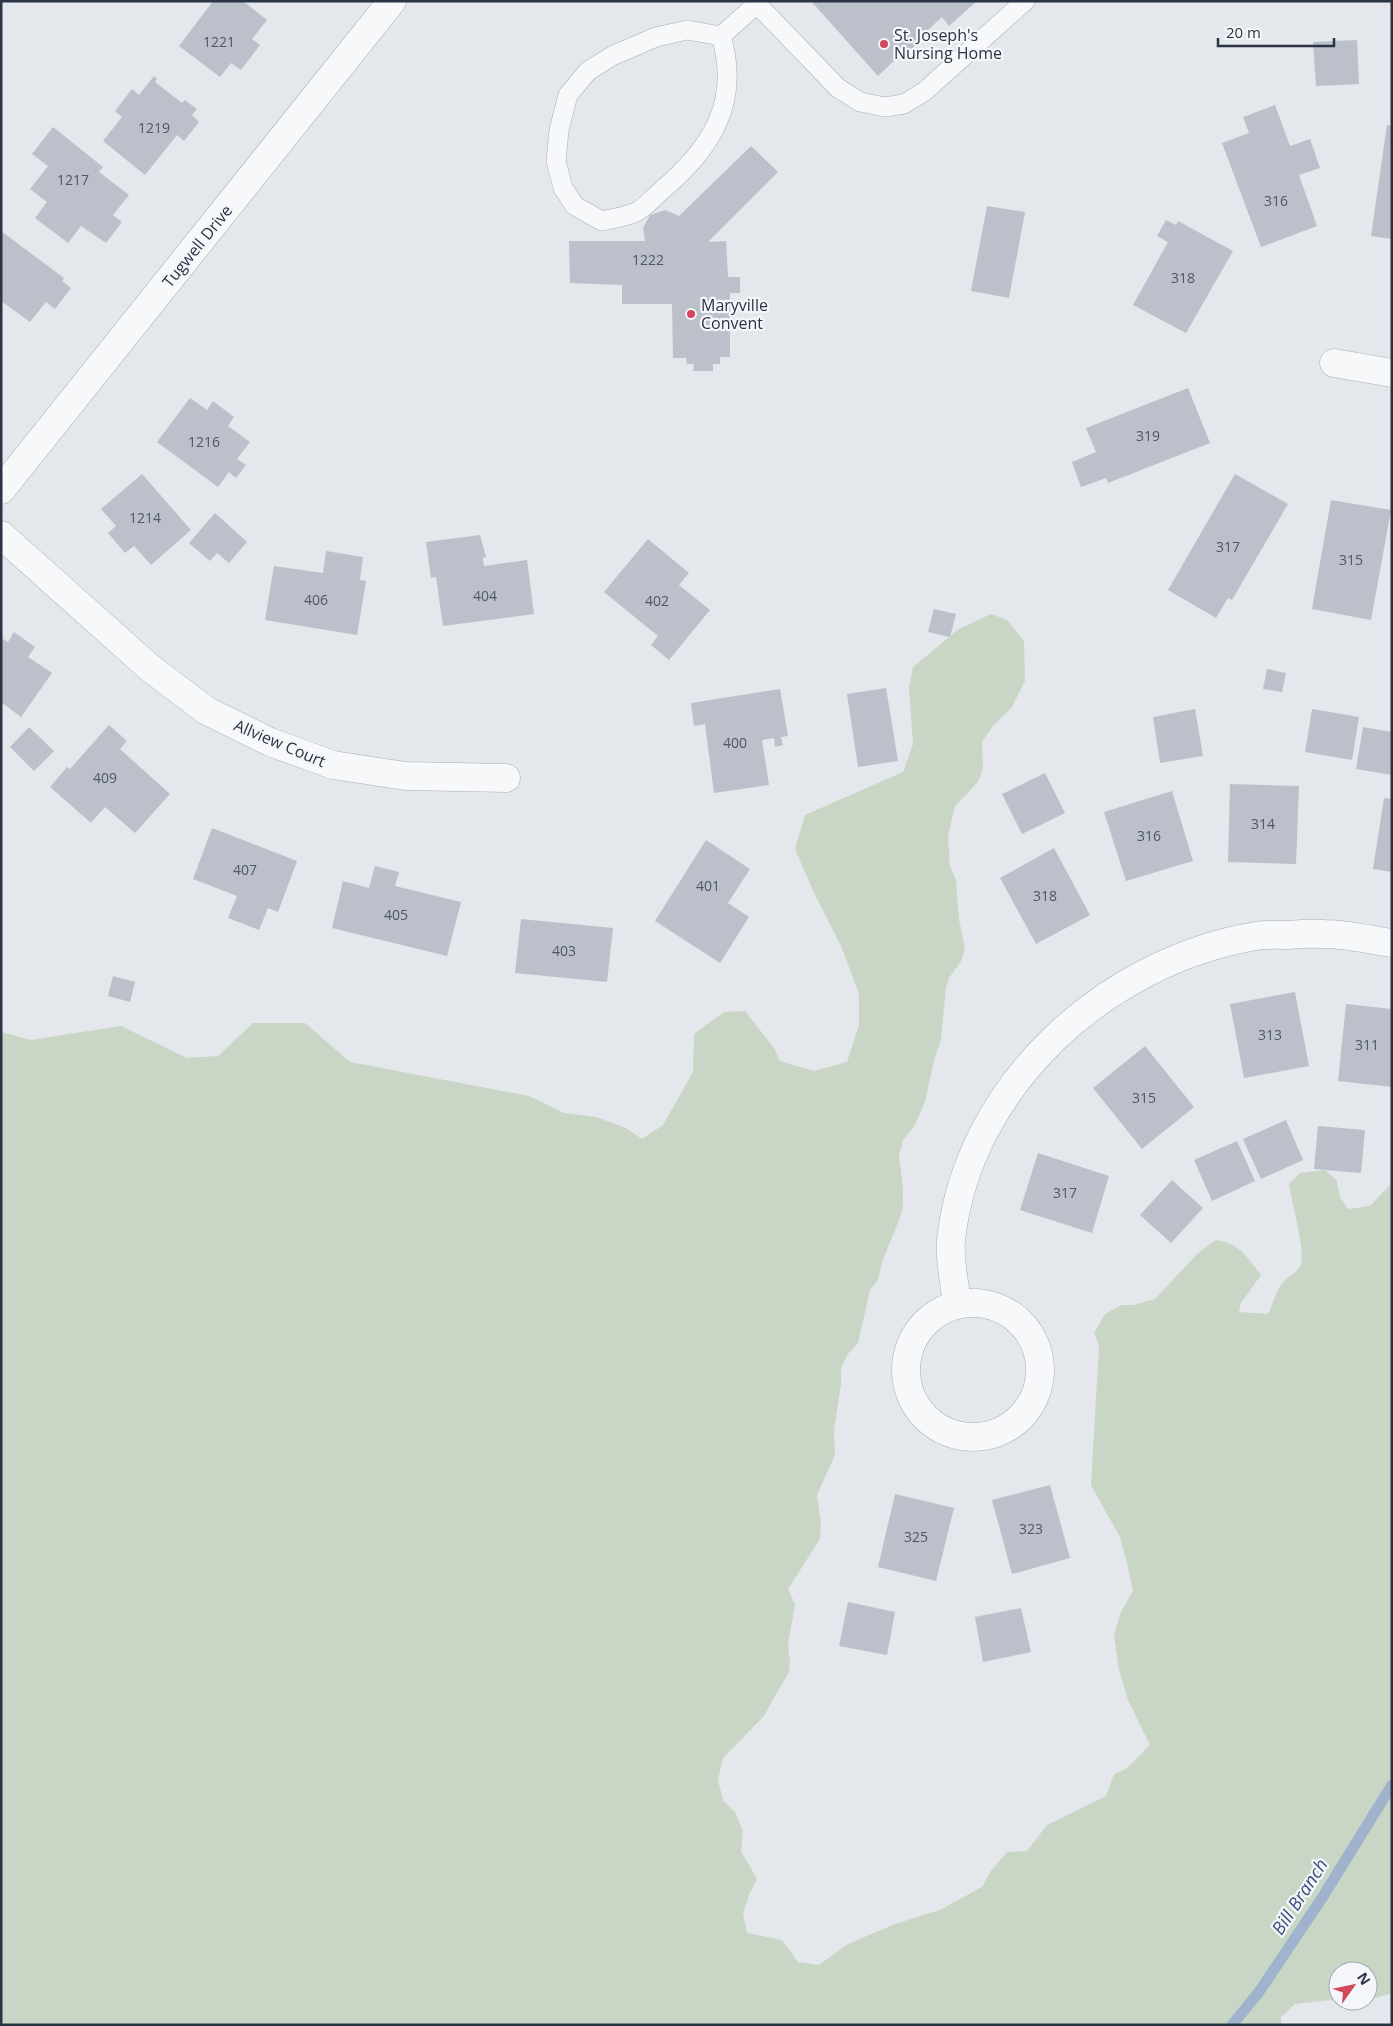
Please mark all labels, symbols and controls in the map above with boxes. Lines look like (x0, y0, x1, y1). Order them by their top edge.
scale bar (1218, 15, 1334, 47)
text: 20 m (1226, 22, 1261, 42)
place label: St. Joseph's Nursing Home (894, 24, 1002, 64)
house number: 1221 (203, 32, 235, 51)
marker: St. Joseph's Nursing Home (878, 38, 890, 50)
house number: 1219 (138, 118, 170, 137)
house number: 1217 (57, 170, 89, 189)
house number: 316 (1264, 191, 1288, 210)
street label: Tugwell Drive (157, 200, 237, 292)
house number: 1222 (632, 250, 664, 269)
house number: 318 (1171, 268, 1195, 287)
place label: Maryville Convent (701, 294, 768, 334)
marker: Maryville Convent (685, 308, 697, 320)
house number: 319 (1136, 426, 1160, 445)
house number: 1216 (188, 432, 220, 451)
house number: 1214 (129, 508, 161, 527)
house number: 317 (1216, 537, 1240, 556)
house number: 315 (1339, 550, 1363, 569)
house number: 404 (473, 586, 497, 605)
house number: 406 (304, 590, 328, 609)
house number: 402 (645, 591, 669, 610)
street label: Allview Court (231, 714, 329, 772)
house number: 400 (723, 733, 747, 752)
house number: 409 (93, 768, 117, 787)
house number: 314 (1251, 814, 1275, 833)
house number: 316 (1137, 826, 1161, 845)
house number: 407 (233, 860, 257, 879)
house number: 401 (696, 876, 720, 895)
house number: 318 (1033, 886, 1057, 905)
house number: 405 (384, 905, 408, 924)
house number: 403 (552, 941, 576, 960)
house number: 313 (1258, 1025, 1282, 1044)
house number: 311 (1355, 1035, 1379, 1054)
house number: 315 (1132, 1088, 1156, 1107)
house number: 317 (1053, 1183, 1077, 1202)
house number: 323 (1019, 1519, 1043, 1538)
house number: 325 (904, 1527, 928, 1546)
water label: Bill Branch (1266, 1854, 1333, 1939)
north arrow (1328, 1961, 1378, 2011)
text: N (1353, 1969, 1375, 1989)

